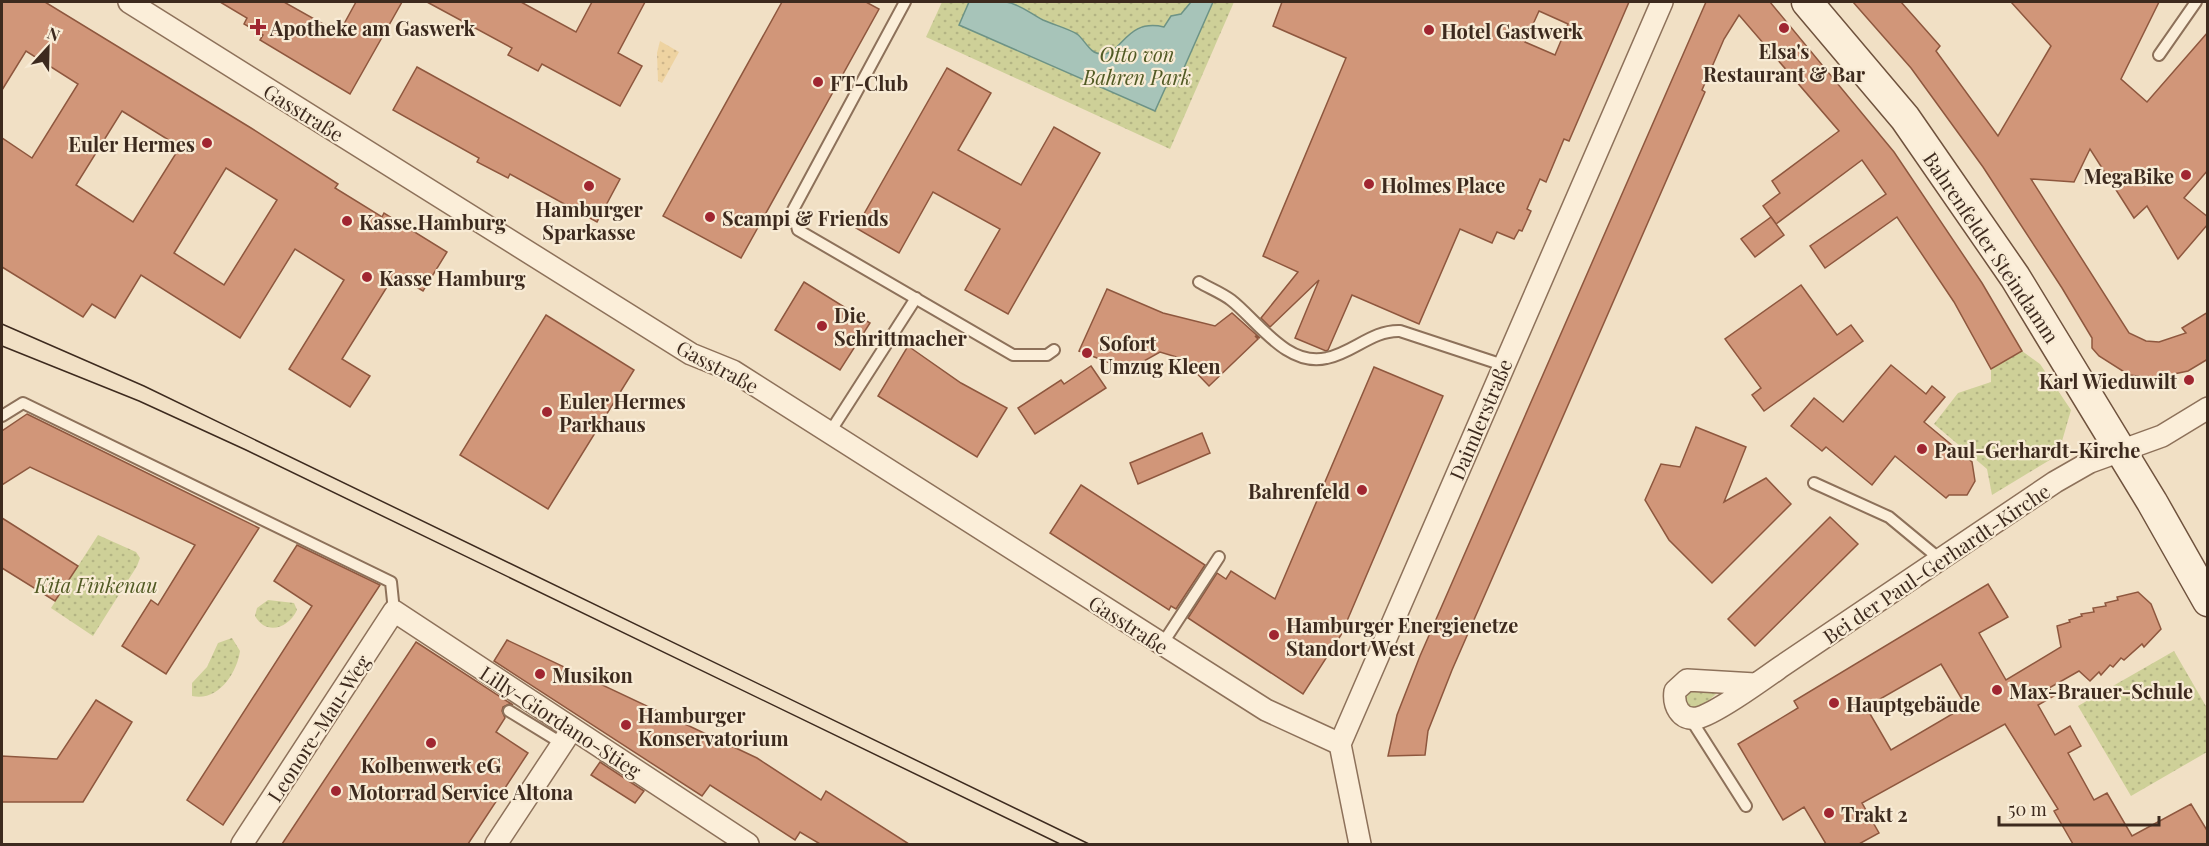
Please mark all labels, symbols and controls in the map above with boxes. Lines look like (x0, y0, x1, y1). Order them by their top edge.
place label: Apotheke am Gaswerk (269, 14, 475, 41)
place label: Hotel Gastwerk (1441, 17, 1583, 44)
north arrow (18, 18, 78, 78)
marker: Apotheke am Gaswerk (251, 20, 265, 34)
marker: Elsa's Restaurant & Bar (1777, 21, 1791, 35)
text: N (45, 22, 64, 46)
marker: Hotel Gastwerk (1422, 23, 1436, 37)
place label: Elsa's Restaurant & Bar (1703, 37, 1866, 87)
park label: Otto von Bahren Park (1082, 40, 1191, 90)
place label: FT-Club (830, 69, 908, 96)
marker: FT-Club (811, 75, 825, 89)
street label: Gasstraße (259, 77, 349, 147)
place label: Euler Hermes (68, 130, 195, 157)
marker: Euler Hermes (200, 136, 214, 150)
street label: Bahrenfelder Steindamm (1918, 146, 2066, 348)
place label: MegaBike (2084, 162, 2174, 189)
marker: MegaBike (2179, 168, 2193, 182)
place label: Holmes Place (1381, 171, 1505, 198)
marker: Holmes Place (1362, 177, 1376, 191)
marker: Hamburger Sparkasse (582, 179, 596, 193)
place label: Hamburger Sparkasse (535, 195, 643, 245)
place label: Scampi & Friends (722, 204, 889, 231)
place label: Kasse.Hamburg (359, 208, 506, 235)
marker: Scampi & Friends (703, 210, 717, 224)
marker: Kasse.Hamburg (340, 214, 354, 228)
place label: Kasse Hamburg (379, 264, 525, 291)
marker: Kasse Hamburg (360, 270, 374, 284)
place label: Die Schrittmacher (834, 301, 967, 351)
marker: Die Schrittmacher (815, 319, 829, 333)
place label: Sofort Umzug Kleen (1099, 329, 1221, 379)
street label: Gasstraße (672, 333, 764, 399)
marker: Sofort Umzug Kleen (1080, 346, 1094, 360)
street label: Daimlerstraße (1442, 354, 1518, 484)
place label: Karl Wieduwilt (2039, 367, 2178, 394)
marker: Karl Wieduwilt (2182, 373, 2196, 387)
place label: Euler Hermes Parkhaus (559, 387, 686, 437)
marker: Euler Hermes Parkhaus (540, 405, 554, 419)
place label: Paul-Gerhardt-Kirche (1934, 436, 2140, 463)
marker: Paul-Gerhardt-Kirche (1915, 442, 1929, 456)
place label: Bahrenfeld (1248, 477, 1350, 504)
street label: Bei der Paul-Gerhardt-Kirche (1817, 477, 2055, 649)
marker: Bahrenfeld (1355, 483, 1369, 497)
park label: Kita Finkenau (33, 571, 158, 598)
street label: Gasstraße (1084, 588, 1174, 660)
place label: Hamburger Energienetze Standort West (1286, 611, 1518, 661)
marker: Hamburger Energienetze Standort West (1267, 628, 1281, 642)
street label: Leonore-Mau-Weg (260, 649, 376, 807)
street label: Lilly-Giordano-Stieg (475, 659, 647, 783)
place label: Musikon (552, 661, 633, 688)
marker: Musikon (533, 667, 547, 681)
place label: Max-Brauer-Schule (2009, 677, 2193, 704)
marker: Max-Brauer-Schule (1990, 683, 2004, 697)
place label: Hauptgebäude (1846, 690, 1980, 717)
marker: Hauptgebäude (1827, 696, 1841, 710)
place label: Hamburger Konservatorium (638, 701, 789, 751)
marker: Hamburger Konservatorium (619, 718, 633, 732)
marker: Kolbenwerk eG (424, 736, 438, 750)
place label: Kolbenwerk eG (361, 751, 501, 778)
place label: Motorrad Service Altona (348, 778, 574, 805)
marker: Motorrad Service Altona (329, 784, 343, 798)
scale bar (1999, 789, 2160, 827)
text: 50 m (2008, 797, 2047, 821)
place label: Trakt 2 (1841, 800, 1908, 827)
marker: Trakt 2 (1822, 806, 1836, 820)

